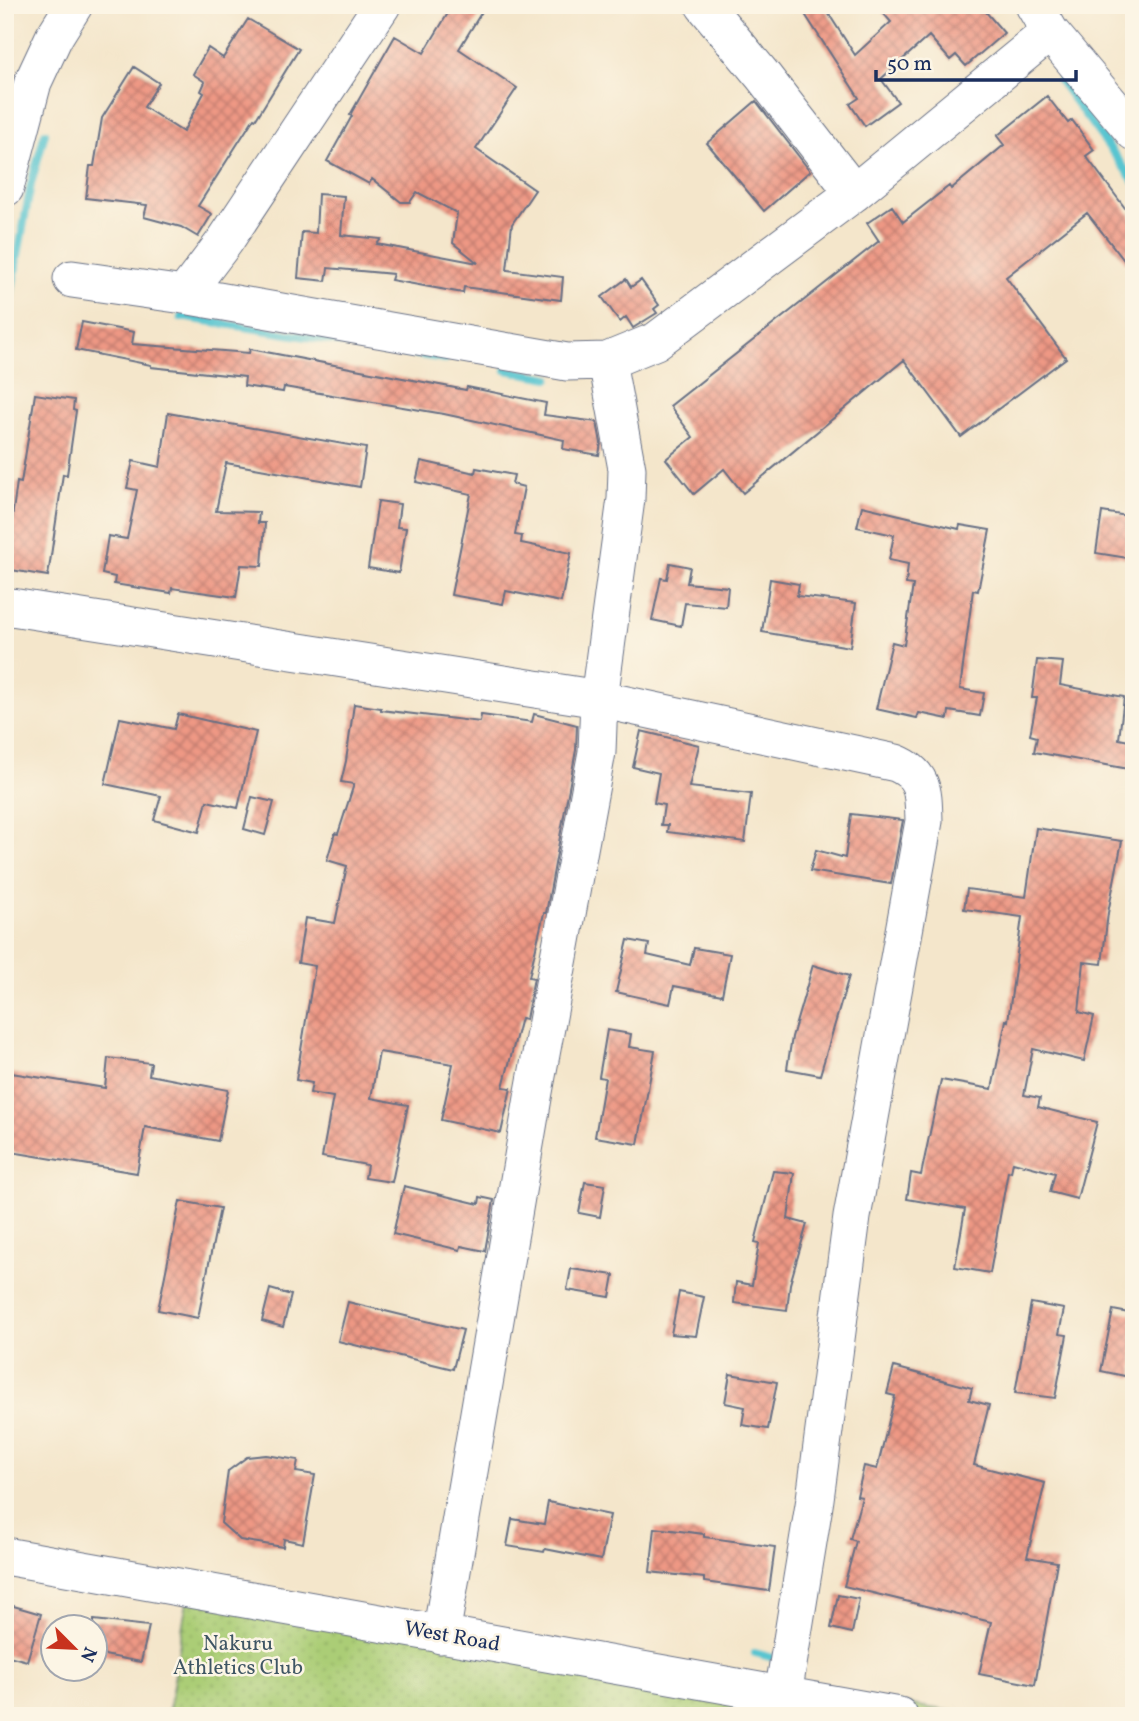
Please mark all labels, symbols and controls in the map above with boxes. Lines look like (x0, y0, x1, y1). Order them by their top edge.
scale bar (876, 38, 1076, 82)
text: 50 m (887, 50, 932, 79)
north arrow (38, 1612, 108, 1682)
street label: West Road (402, 1614, 502, 1660)
park label: Nakuru Athletics Club (173, 1630, 303, 1683)
text: N (73, 1643, 102, 1666)

